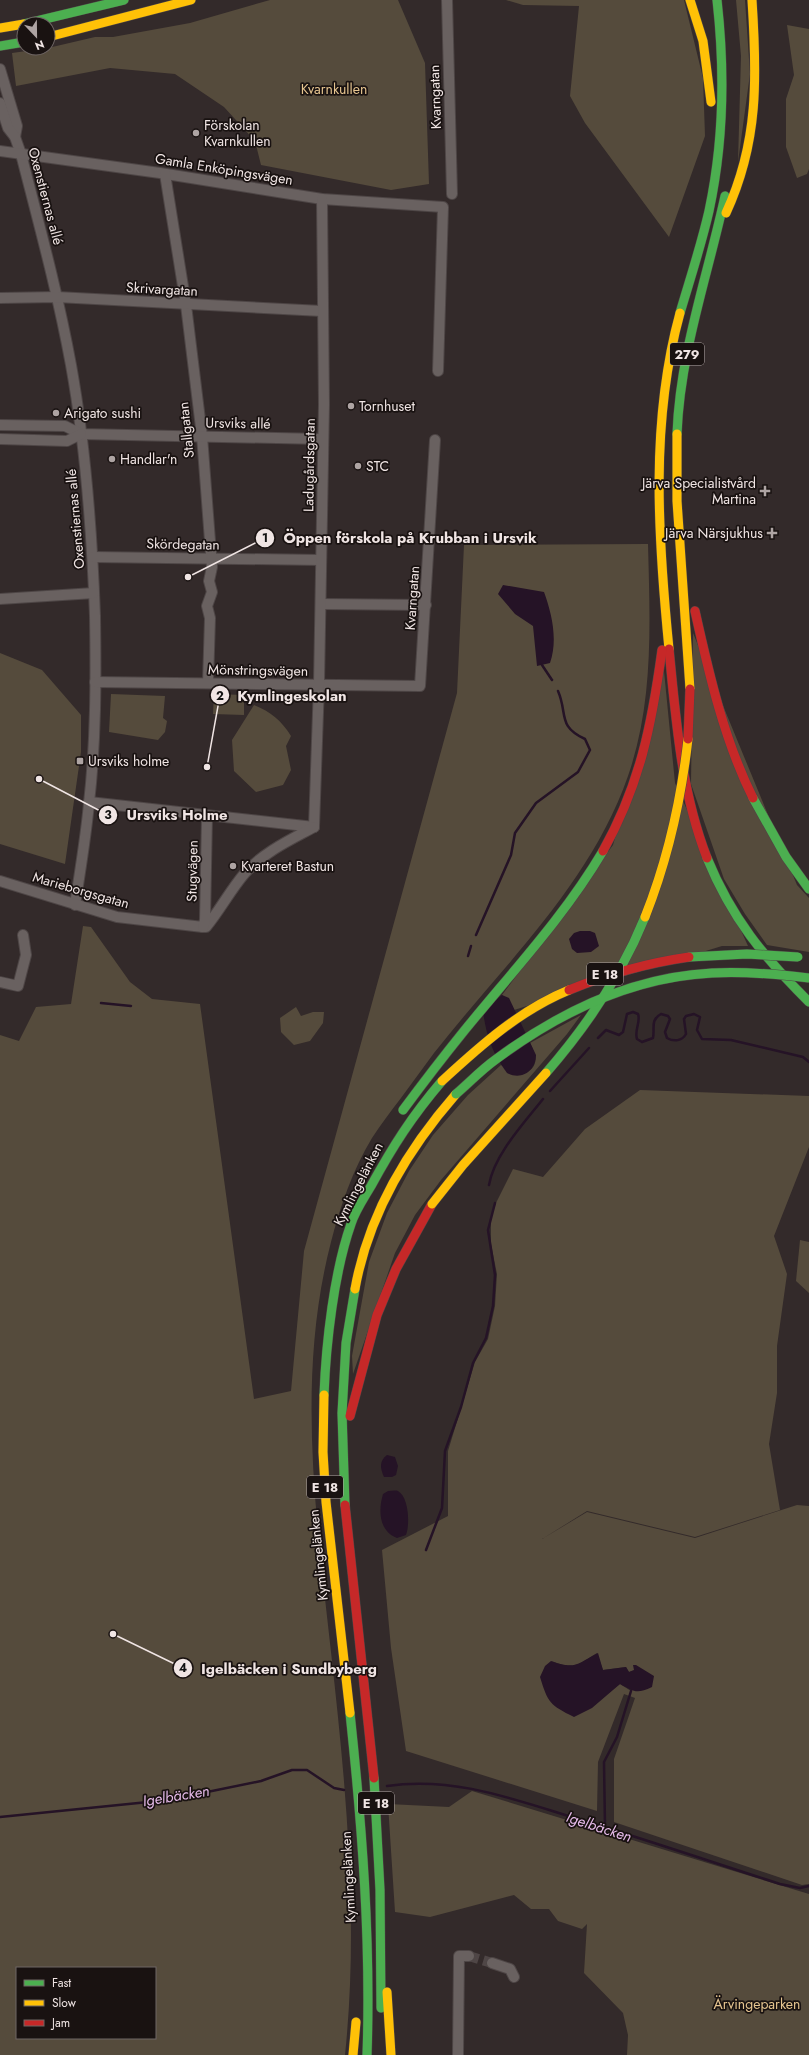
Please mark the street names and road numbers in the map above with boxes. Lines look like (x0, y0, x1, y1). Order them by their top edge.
street label: Kvarngatan (424, 64, 446, 130)
street label: Oxenstiernas allé (23, 145, 69, 247)
street label: Gamla Enköpingsvägen (154, 148, 294, 190)
street label: Skrivargatan (126, 277, 198, 301)
road number: 279 (670, 343, 704, 365)
street label: Stallgatan (173, 401, 199, 459)
street label: Ursviks allé (205, 412, 271, 434)
street label: Ladugårdsgatan (298, 418, 320, 512)
street label: Oxenstiernas allé (61, 468, 89, 570)
street label: Skördegatan (146, 533, 220, 555)
street label: Kvarngatan (400, 565, 424, 631)
street label: Mönstringsvägen (208, 659, 308, 681)
street label: Stugvägen (181, 840, 203, 902)
street label: Marieborgsgatan (30, 867, 132, 913)
road number: E 18 (587, 963, 623, 985)
street label: Kymlingelänken (328, 1139, 388, 1229)
road number: E 18 (307, 1476, 343, 1498)
street label: Kymlingelänken (303, 1508, 333, 1602)
road number: E 18 (358, 1792, 394, 1814)
street label: Kymlingelänken (336, 1831, 360, 1923)

